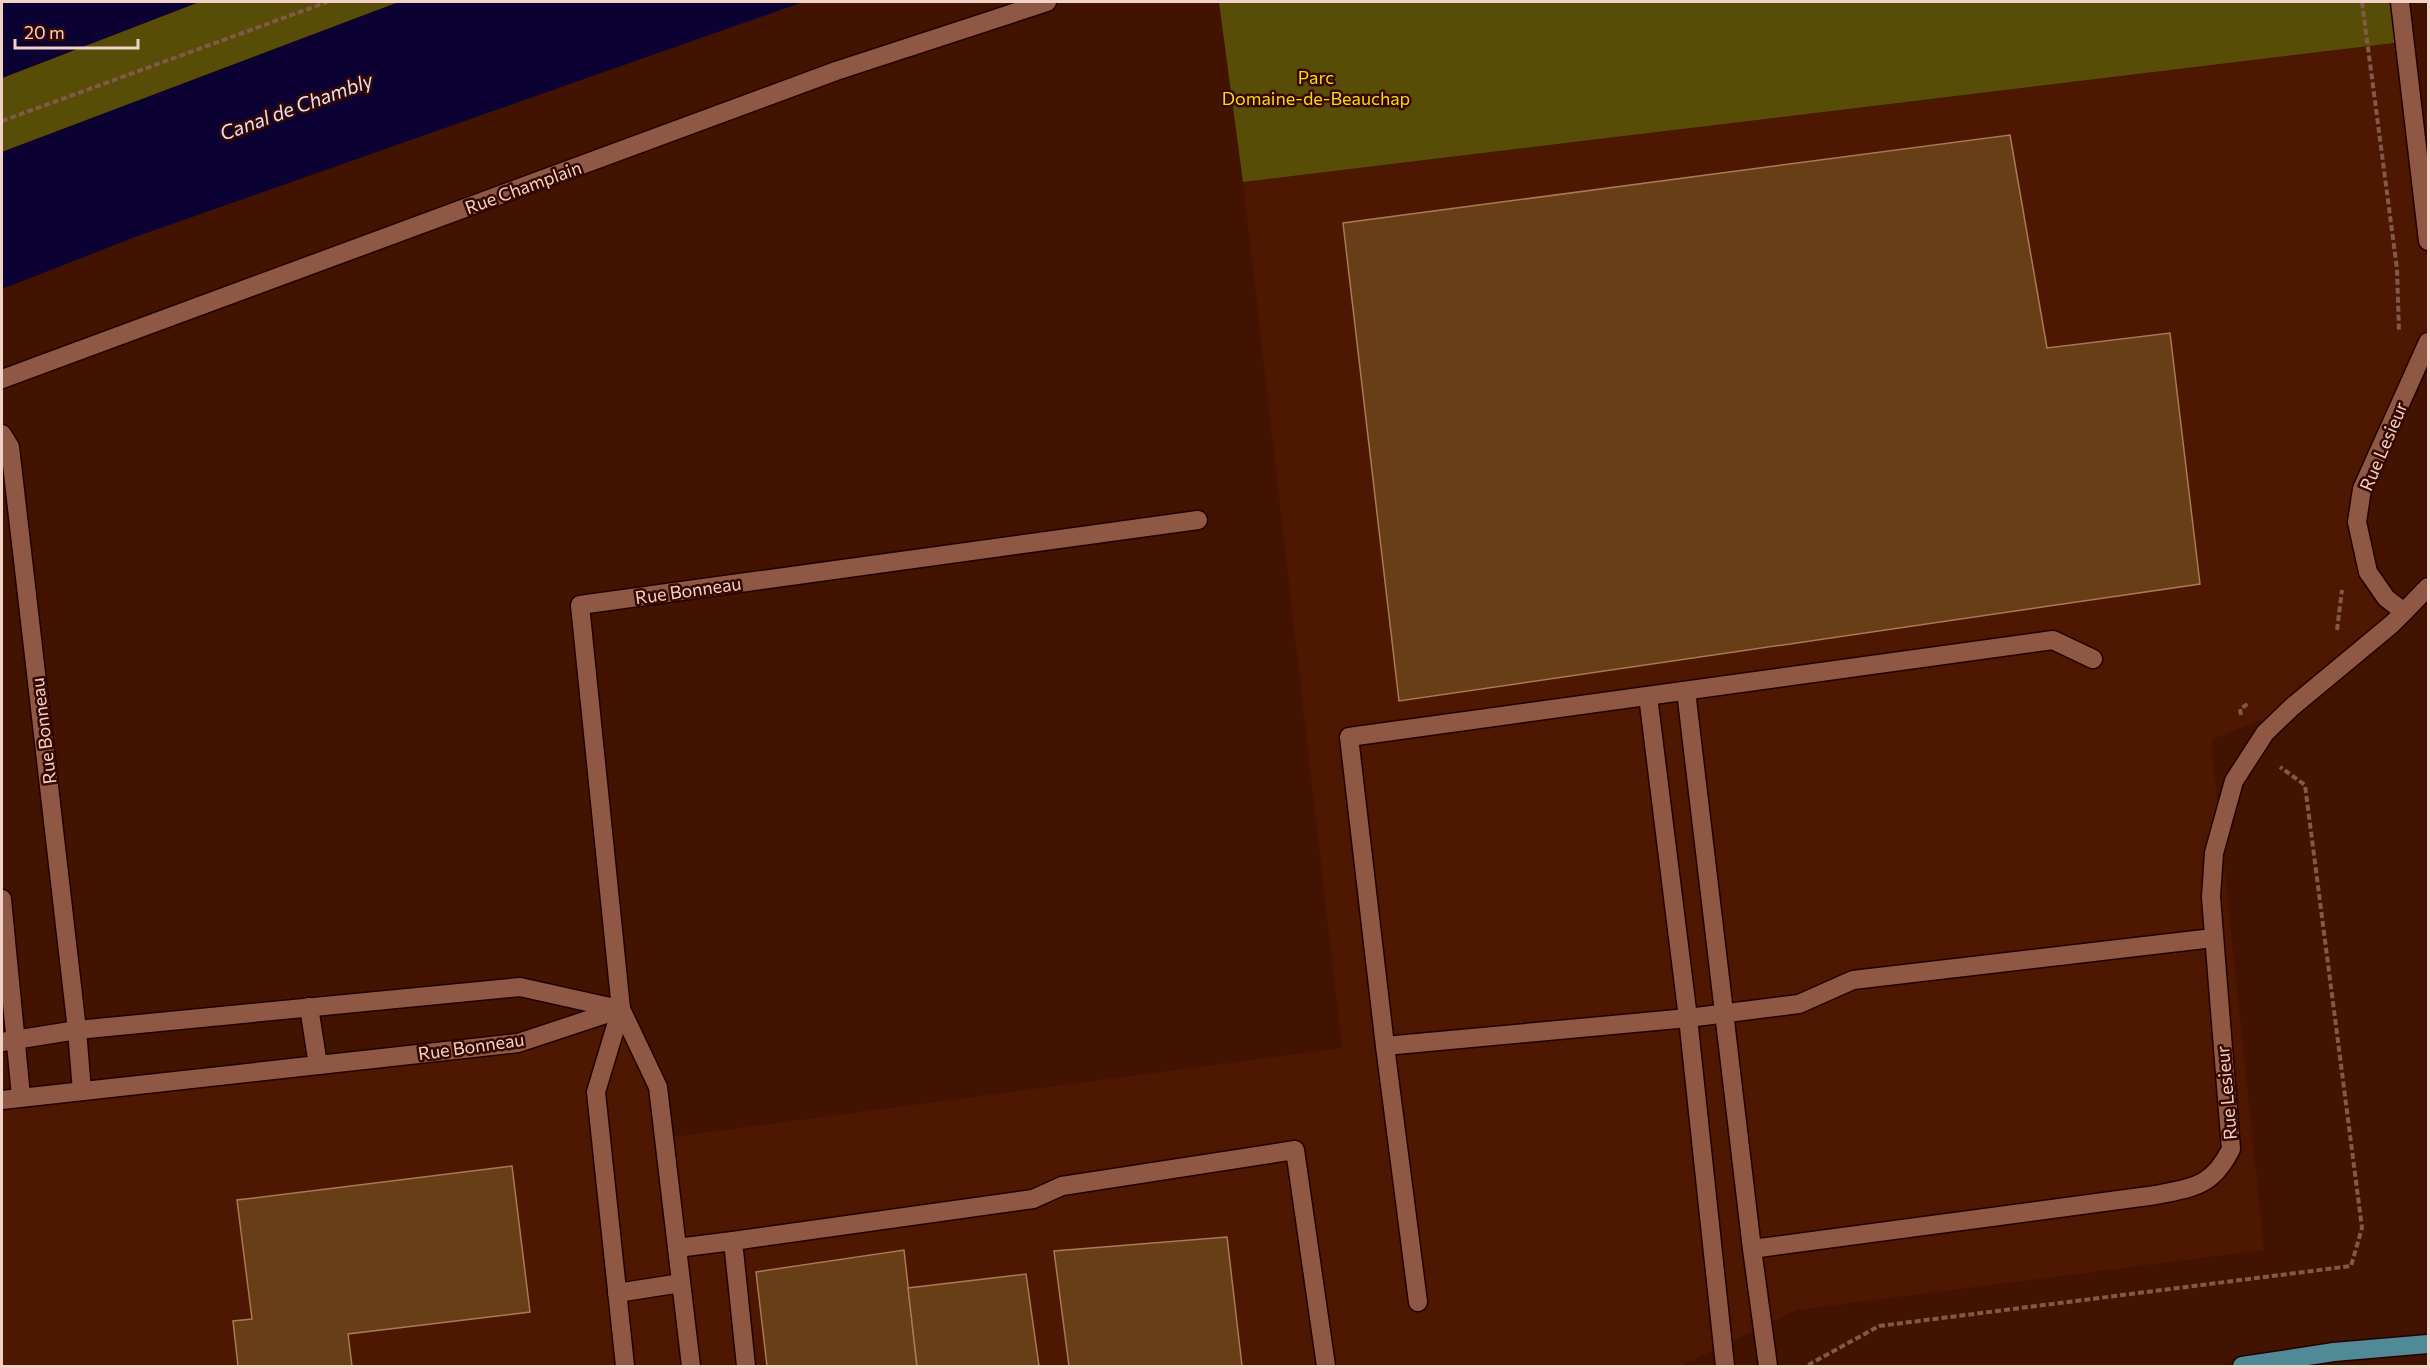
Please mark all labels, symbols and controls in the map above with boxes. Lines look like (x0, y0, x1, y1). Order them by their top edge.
scale bar (15, 12, 138, 50)
text: 20 m (24, 21, 65, 43)
park label: Parc Domaine-de-Beauchap (1222, 66, 1410, 109)
water label: Canal de Chambly (216, 67, 376, 145)
street label: Rue Champlain (462, 156, 584, 218)
street label: Rue Lesieur (2354, 398, 2412, 494)
street label: Rue Bonneau (634, 572, 742, 608)
street label: Rue Bonneau (26, 677, 60, 785)
street label: Rue Bonneau (417, 1028, 525, 1064)
street label: Rue Lesieur (2211, 1045, 2241, 1141)

